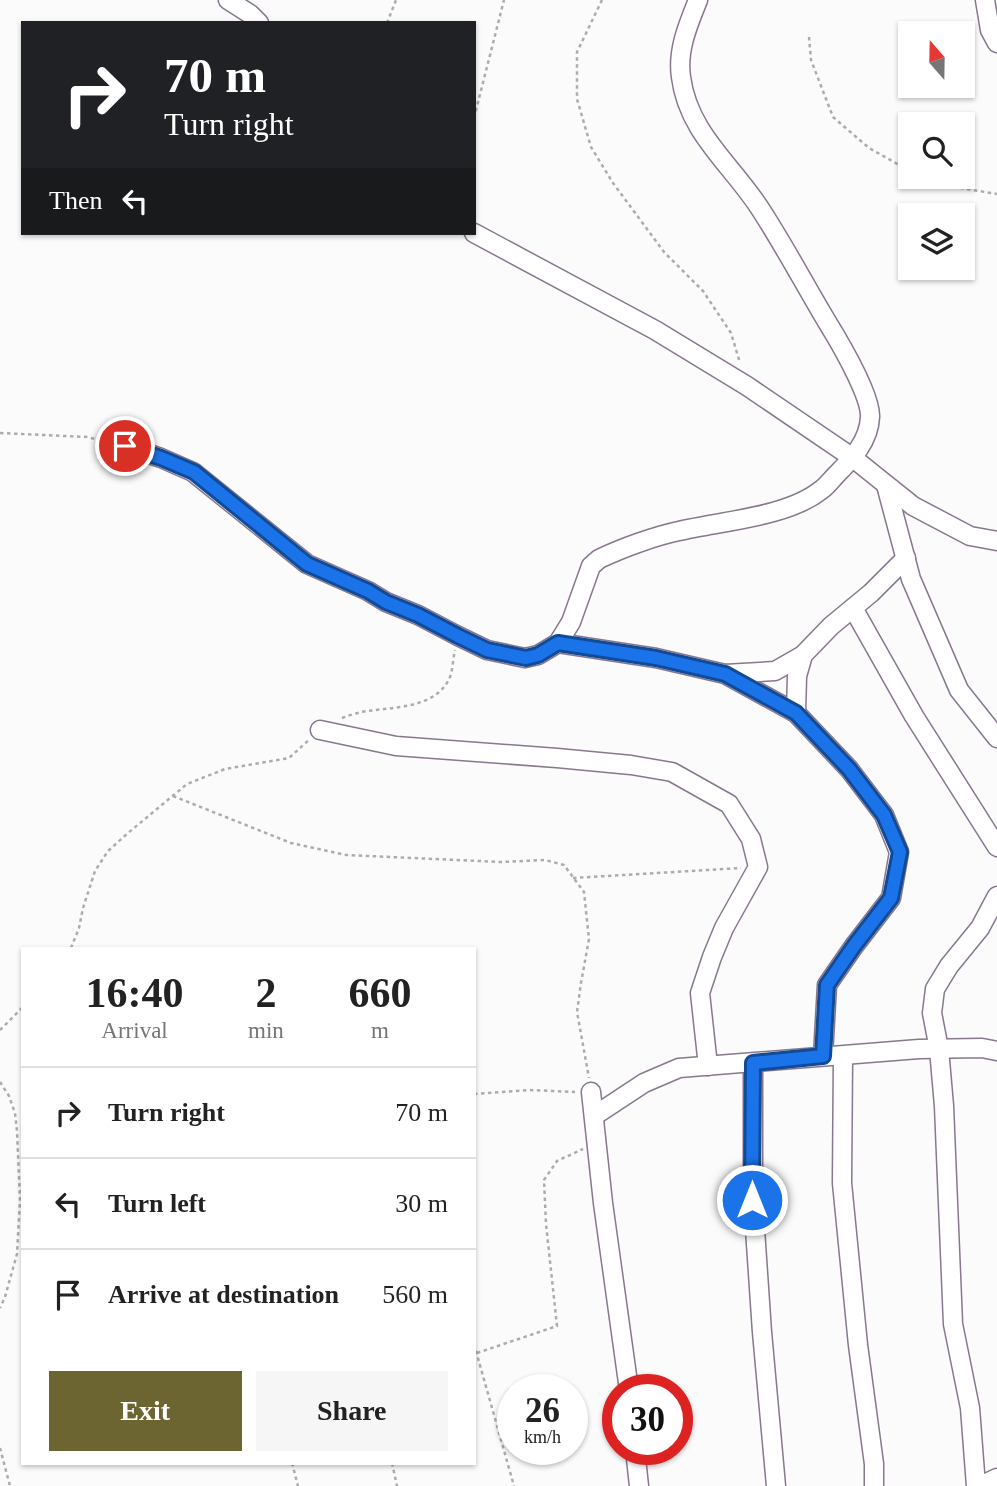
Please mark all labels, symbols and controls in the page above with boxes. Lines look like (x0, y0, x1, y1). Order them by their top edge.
north arrow (898, 21, 975, 98)
map controls (898, 21, 975, 280)
text: 70 m (164, 48, 266, 103)
icon: right (49, 49, 140, 140)
text: Turn right (164, 106, 294, 142)
button: search (898, 112, 975, 189)
icon: left (116, 182, 154, 220)
text: Then (49, 186, 102, 215)
button: layers (898, 203, 975, 280)
pin (95, 416, 155, 476)
icon: arrive (106, 427, 144, 465)
text: 16:40 (86, 970, 184, 1016)
text: 2 (255, 970, 276, 1016)
text: 660 (348, 970, 411, 1016)
text: Arrival (101, 1018, 168, 1043)
text: min (248, 1018, 284, 1043)
text: m (371, 1018, 389, 1043)
icon: right (49, 1094, 87, 1132)
text: Turn right (108, 1098, 225, 1127)
text: 70 m (395, 1098, 448, 1127)
position arrow (715, 1163, 789, 1237)
icon: left (49, 1185, 87, 1223)
text: Turn left (108, 1189, 206, 1218)
text: 30 m (395, 1189, 448, 1218)
icon: arrive (49, 1276, 87, 1314)
text: Arrive at destination (108, 1280, 339, 1309)
text: 560 m (382, 1280, 448, 1309)
button: Exit (49, 1371, 242, 1451)
button: Share (256, 1371, 448, 1451)
speed limit sign: 30 (602, 1374, 693, 1465)
text: 26 (525, 1391, 560, 1430)
text: km/h (524, 1427, 561, 1447)

